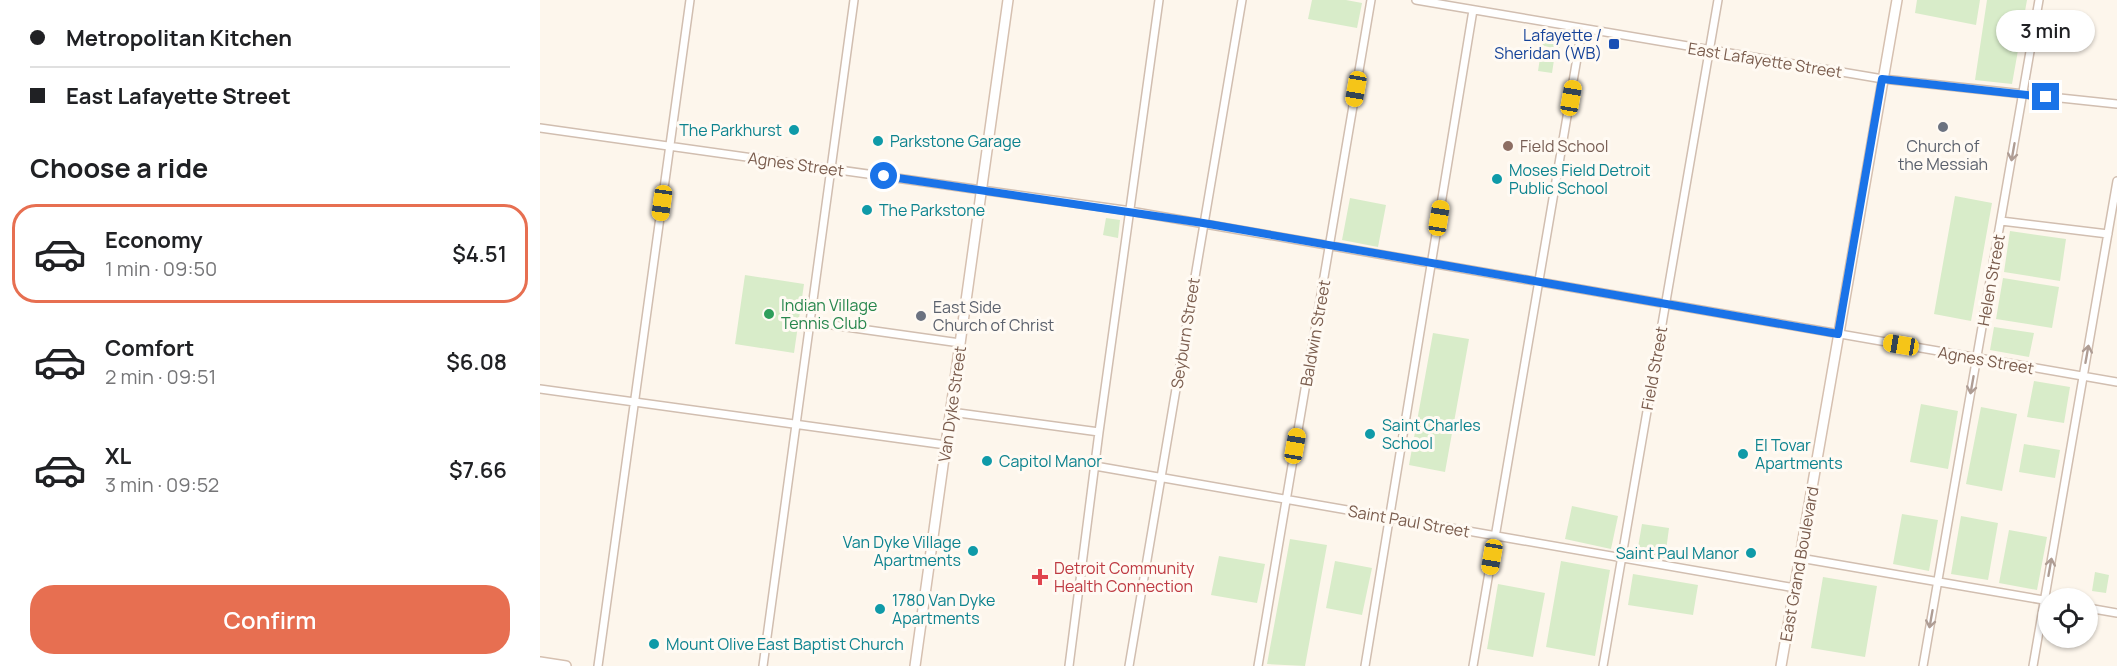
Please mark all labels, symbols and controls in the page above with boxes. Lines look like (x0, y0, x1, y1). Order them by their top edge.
callout: 3 min (1996, 10, 2096, 52)
text: 3 min (2020, 17, 2071, 44)
text: Metropolitan Kitchen (66, 23, 292, 53)
place label: Lafayette / Sheridan (WB) (1494, 24, 1602, 64)
marker: Lafayette / Sheridan (WB) (1607, 37, 1621, 51)
street label: East Lafayette Street (1686, 37, 1844, 83)
car (1344, 70, 1368, 108)
car (1559, 79, 1583, 117)
text: East Lafayette Street (66, 81, 291, 111)
route end (2032, 83, 2059, 110)
place label: The Parkhurst (679, 119, 782, 141)
marker: Church of the Messiah (1936, 120, 1950, 134)
marker: The Parkhurst (787, 123, 801, 137)
place label: Parkstone Garage (890, 130, 1021, 152)
marker: Parkstone Garage (871, 134, 885, 148)
place label: Field School (1520, 135, 1608, 157)
place label: Church of the Messiah (1898, 135, 1988, 175)
marker: Field School (1501, 139, 1515, 153)
one-way arrow (2008, 142, 2019, 161)
street label: Agnes Street (746, 146, 846, 182)
text: Choose a ride (30, 149, 208, 186)
place label: Moses Field Detroit Public School (1509, 159, 1650, 199)
route start (870, 162, 897, 189)
marker: Moses Field Detroit Public School (1490, 172, 1504, 186)
car (651, 184, 673, 222)
place label: The Parkstone (879, 199, 985, 221)
car (1427, 199, 1451, 237)
marker: The Parkstone (860, 203, 874, 217)
text: Economy (105, 225, 203, 255)
icon: car (33, 227, 87, 281)
street label: Helen Street (1972, 232, 2010, 328)
text: $4.51 (452, 239, 507, 269)
text: 1 min · 09:50 (105, 255, 217, 282)
street label: Seyburn Street (1165, 276, 1205, 390)
street label: Baldwin Street (1295, 278, 1335, 388)
place label: Indian Village Tennis Club (781, 294, 877, 334)
place label: East Side Church of Christ (933, 296, 1054, 336)
marker: Indian Village Tennis Club (762, 307, 776, 321)
marker: East Side Church of Christ (914, 309, 928, 323)
street label: Field Street (1636, 324, 1672, 412)
text: Comfort (105, 333, 194, 363)
car (1882, 333, 1920, 357)
icon: car (33, 335, 87, 389)
street label: Agnes Street (1936, 341, 2036, 379)
street label: Van Dyke Street (933, 345, 971, 463)
one-way arrow (2082, 345, 2093, 365)
text: $6.08 (446, 347, 507, 377)
text: 2 min · 09:51 (105, 363, 216, 390)
one-way arrow (1967, 375, 1978, 395)
place label: Saint Charles School (1382, 414, 1481, 454)
car (1283, 427, 1307, 465)
marker: Saint Charles School (1363, 427, 1377, 441)
place label: El Tovar Apartments (1755, 434, 1843, 474)
text: XL (105, 441, 131, 471)
icon: car (33, 443, 87, 497)
marker: El Tovar Apartments (1736, 447, 1750, 461)
place label: Capitol Manor (999, 450, 1102, 472)
marker: Capitol Manor (980, 454, 994, 468)
text: $7.66 (449, 455, 507, 485)
text: 3 min · 09:52 (105, 471, 219, 498)
street label: East Grand Boulevard (1775, 485, 1823, 643)
street label: Saint Paul Street (1346, 499, 1472, 543)
place label: Van Dyke Village Apartments (843, 531, 961, 571)
car (1480, 538, 1504, 576)
place label: Saint Paul Manor (1616, 542, 1739, 564)
marker: Van Dyke Village Apartments (966, 544, 980, 558)
marker: Saint Paul Manor (1744, 546, 1758, 560)
place label: Detroit Community Health Connection (1054, 557, 1195, 597)
one-way arrow (2045, 558, 2056, 577)
marker: Detroit Community Health Connection (1031, 568, 1049, 586)
button: Confirm (30, 585, 510, 654)
map controls (2038, 588, 2098, 648)
button: locate (2038, 588, 2098, 648)
place label: 1780 Van Dyke Apartments (892, 589, 995, 629)
marker: 1780 Van Dyke Apartments (873, 602, 887, 616)
one-way arrow (1926, 608, 1937, 628)
place label: Mount Olive East Baptist Church (666, 633, 904, 655)
marker: Mount Olive East Baptist Church (647, 637, 661, 651)

